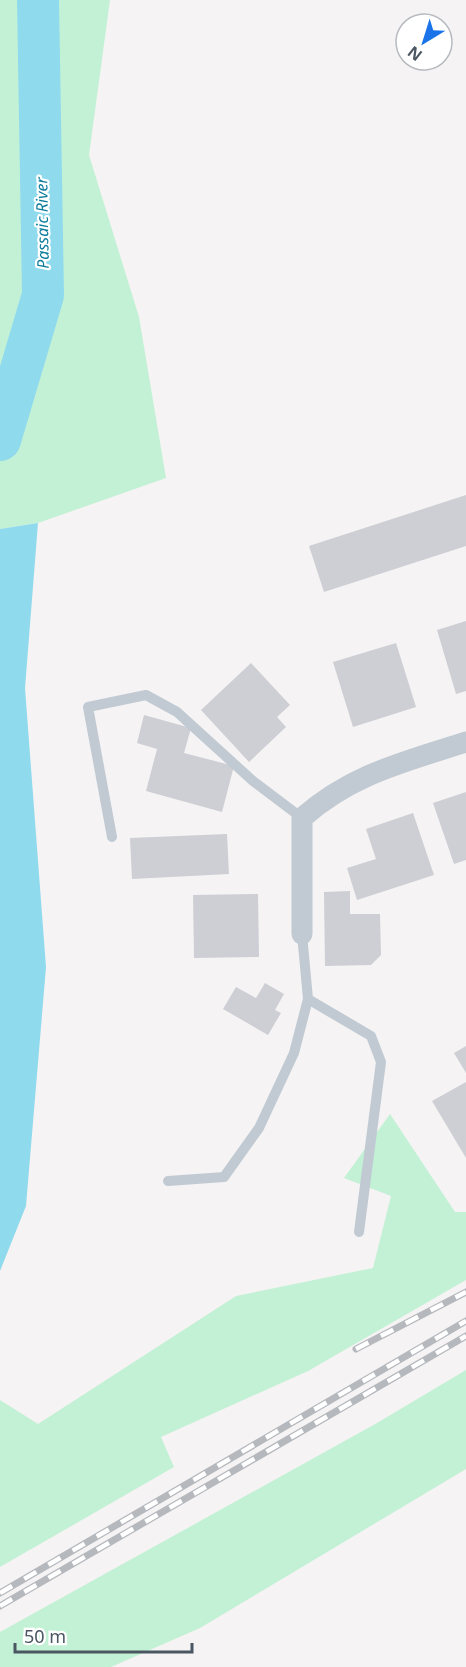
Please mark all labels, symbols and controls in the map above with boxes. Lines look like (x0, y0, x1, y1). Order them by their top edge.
north arrow (394, 12, 454, 72)
text: N (403, 41, 427, 66)
water label: Passaic River (30, 176, 54, 269)
scale bar (15, 1616, 192, 1654)
text: 50 m (24, 1624, 66, 1648)

